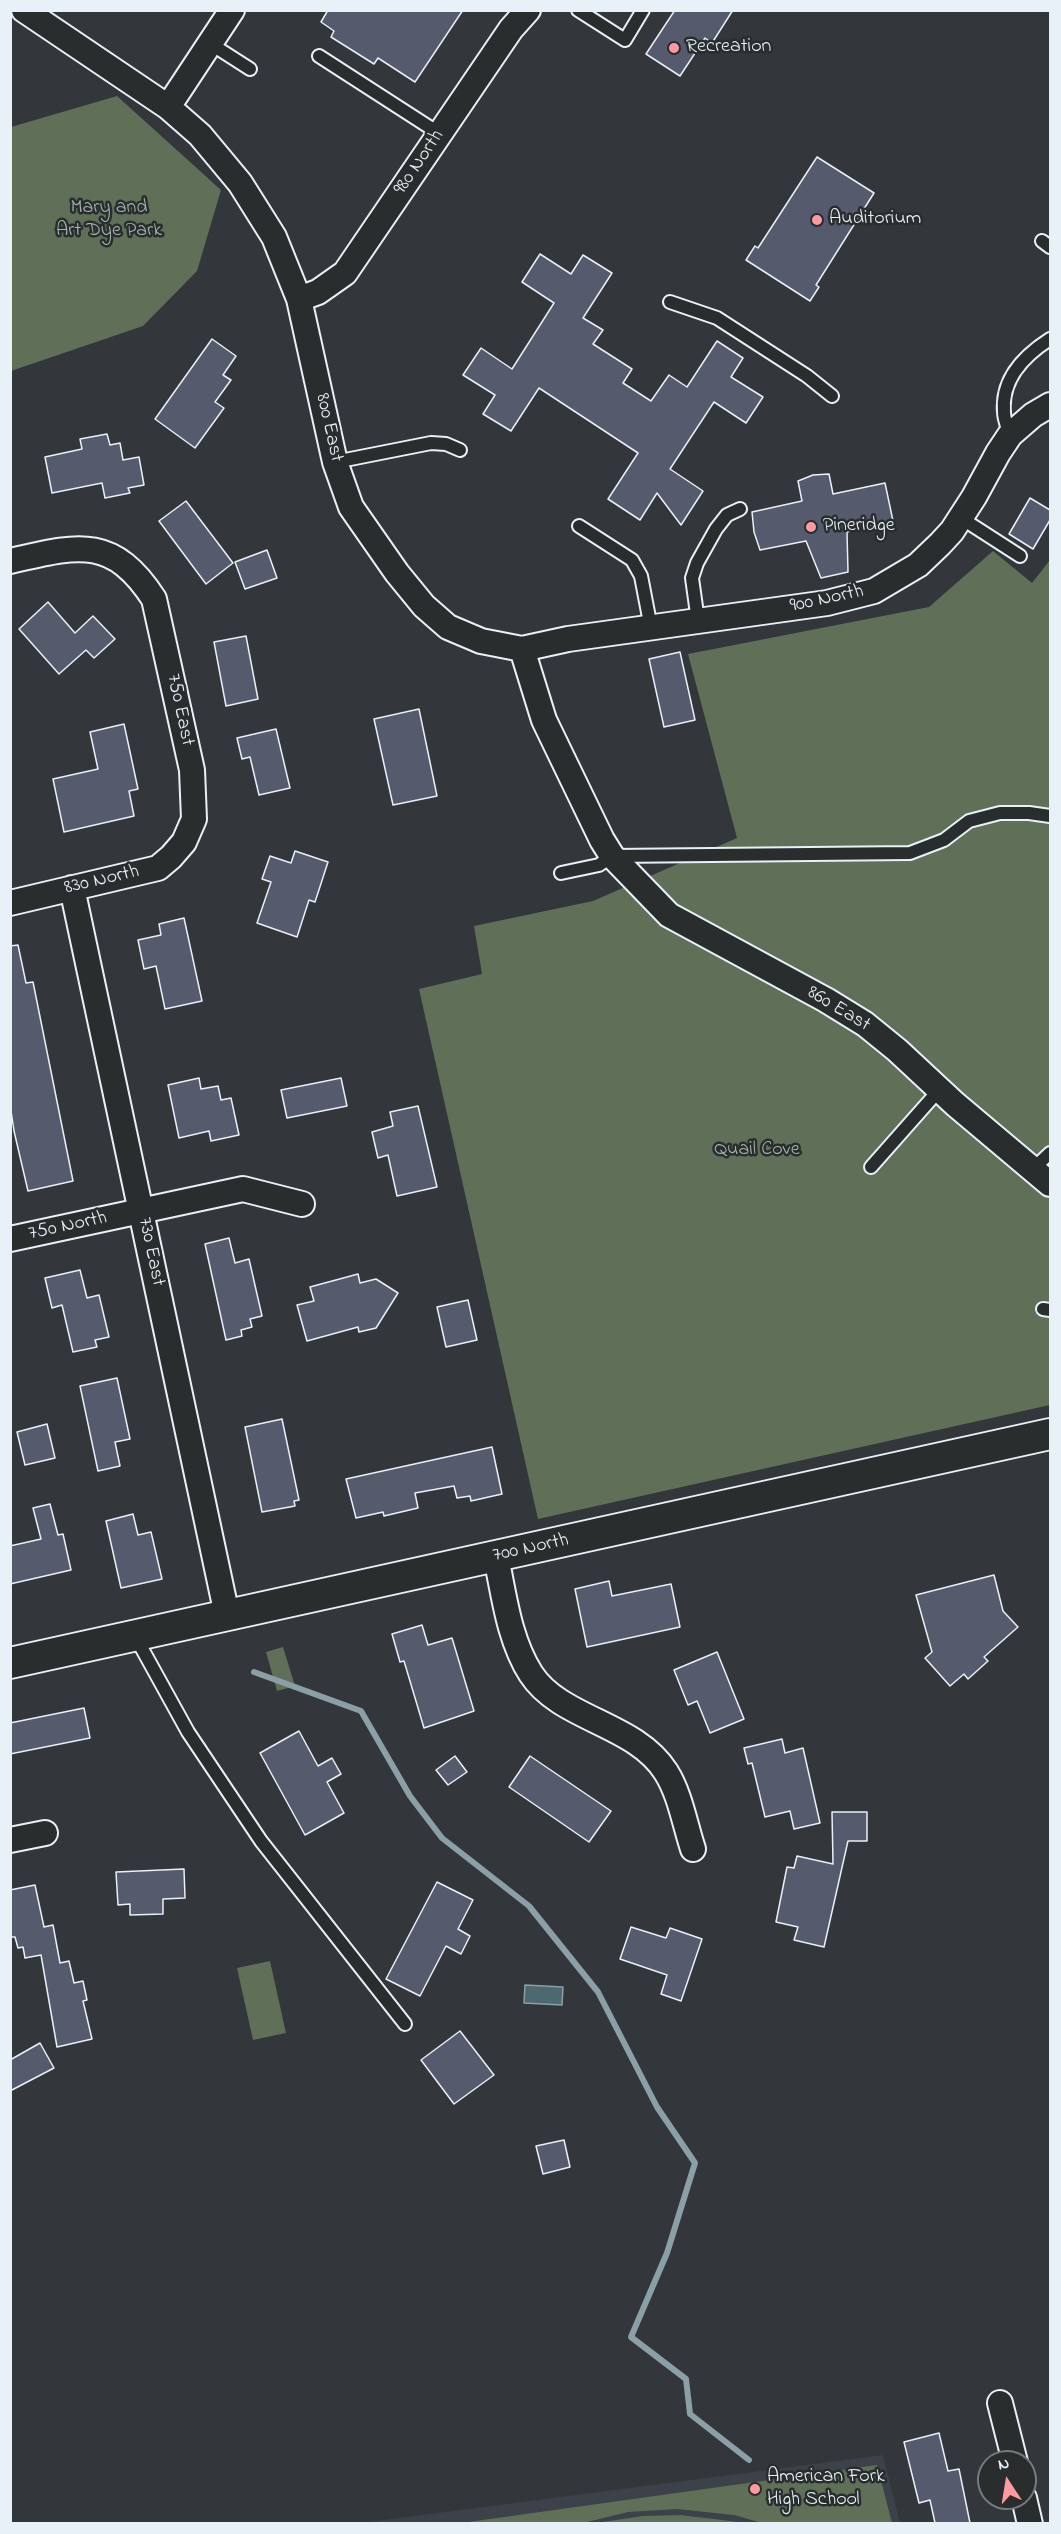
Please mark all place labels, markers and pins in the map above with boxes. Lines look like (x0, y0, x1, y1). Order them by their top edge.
place label: Recreation (686, 36, 771, 60)
marker: Recreation (667, 41, 681, 55)
place label: Auditorium (829, 208, 921, 232)
marker: Auditorium (810, 213, 824, 227)
place label: Pineridge (823, 515, 895, 539)
marker: Pineridge (804, 520, 818, 534)
place label: American Fork High School (767, 2466, 885, 2513)
marker: American Fork High School (748, 2482, 762, 2496)

